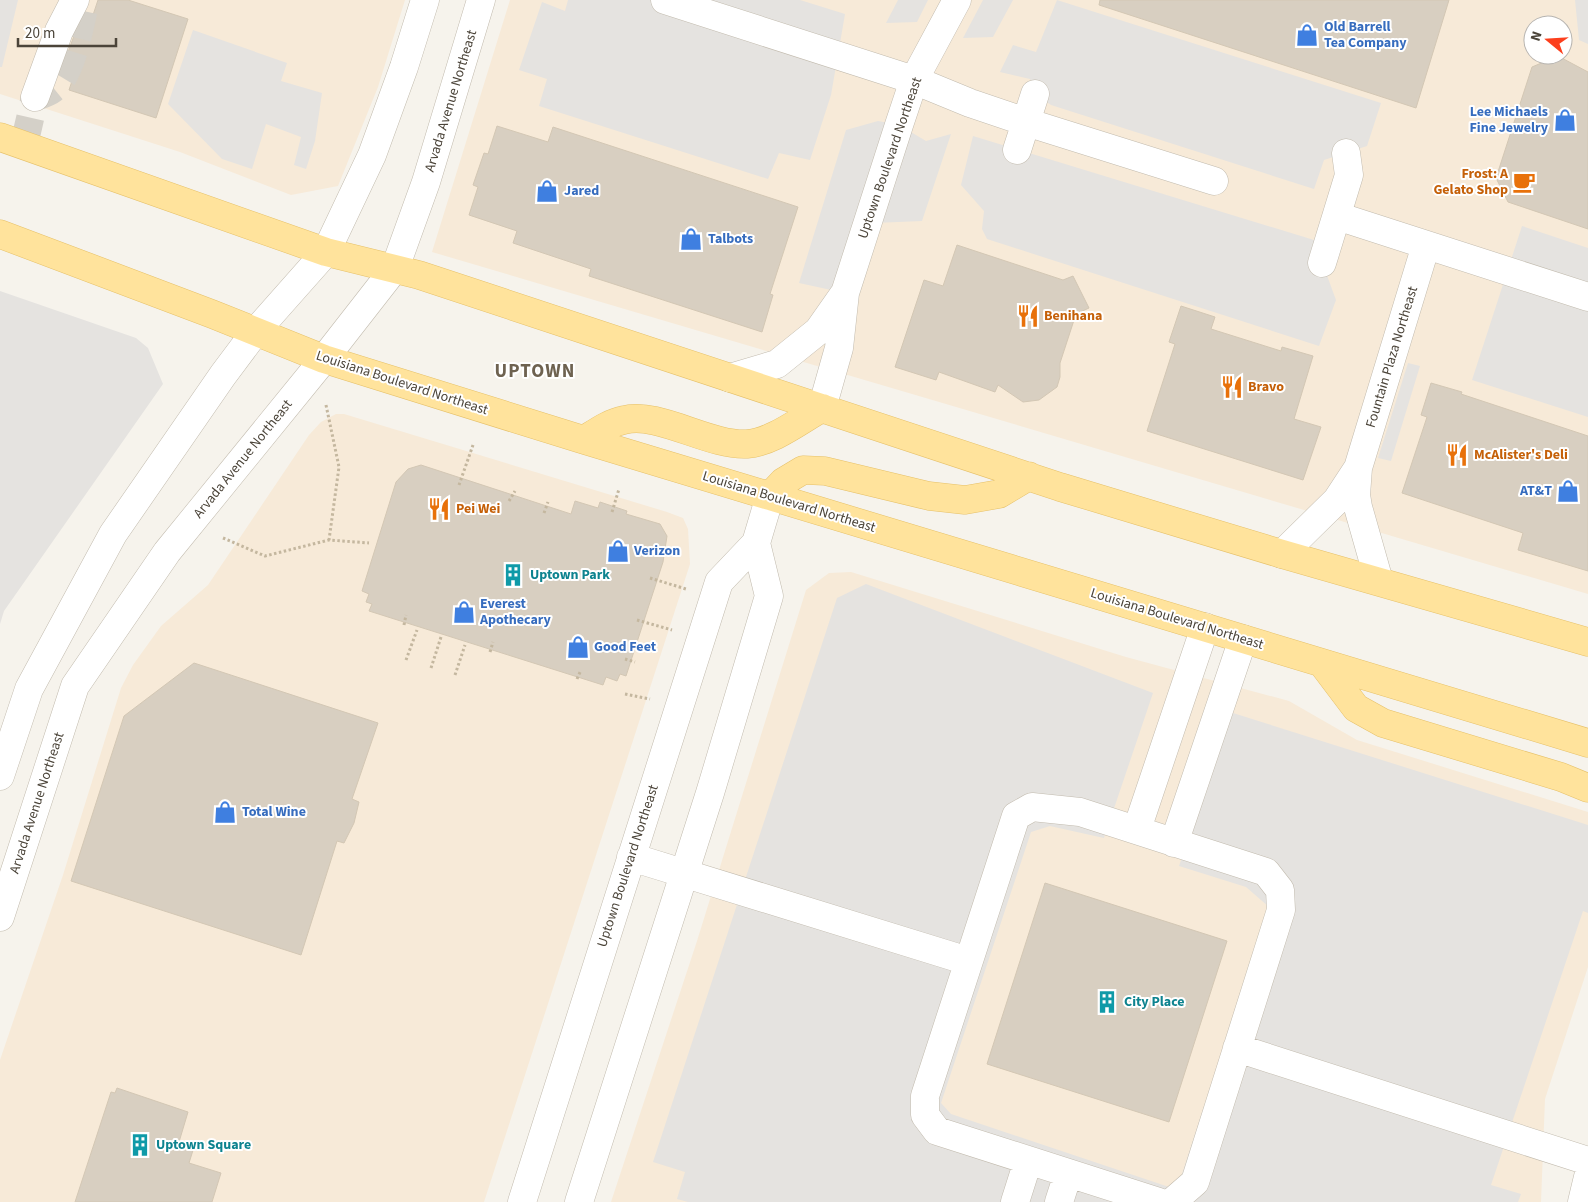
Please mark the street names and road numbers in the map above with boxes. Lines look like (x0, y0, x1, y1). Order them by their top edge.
street label: Arvada Avenue Northeast (420, 27, 482, 175)
street label: Uptown Boulevard Northeast (853, 74, 927, 242)
street label: Fountain Plaza Northeast (1361, 284, 1423, 430)
street label: Louisiana Boulevard Northeast (313, 346, 491, 420)
street label: Arvada Avenue Northeast (189, 395, 297, 523)
street label: Louisiana Boulevard Northeast (700, 466, 878, 538)
street label: Louisiana Boulevard Northeast (1088, 583, 1266, 655)
street label: Arvada Avenue Northeast (5, 729, 69, 876)
street label: Uptown Boulevard Northeast (592, 782, 664, 950)

